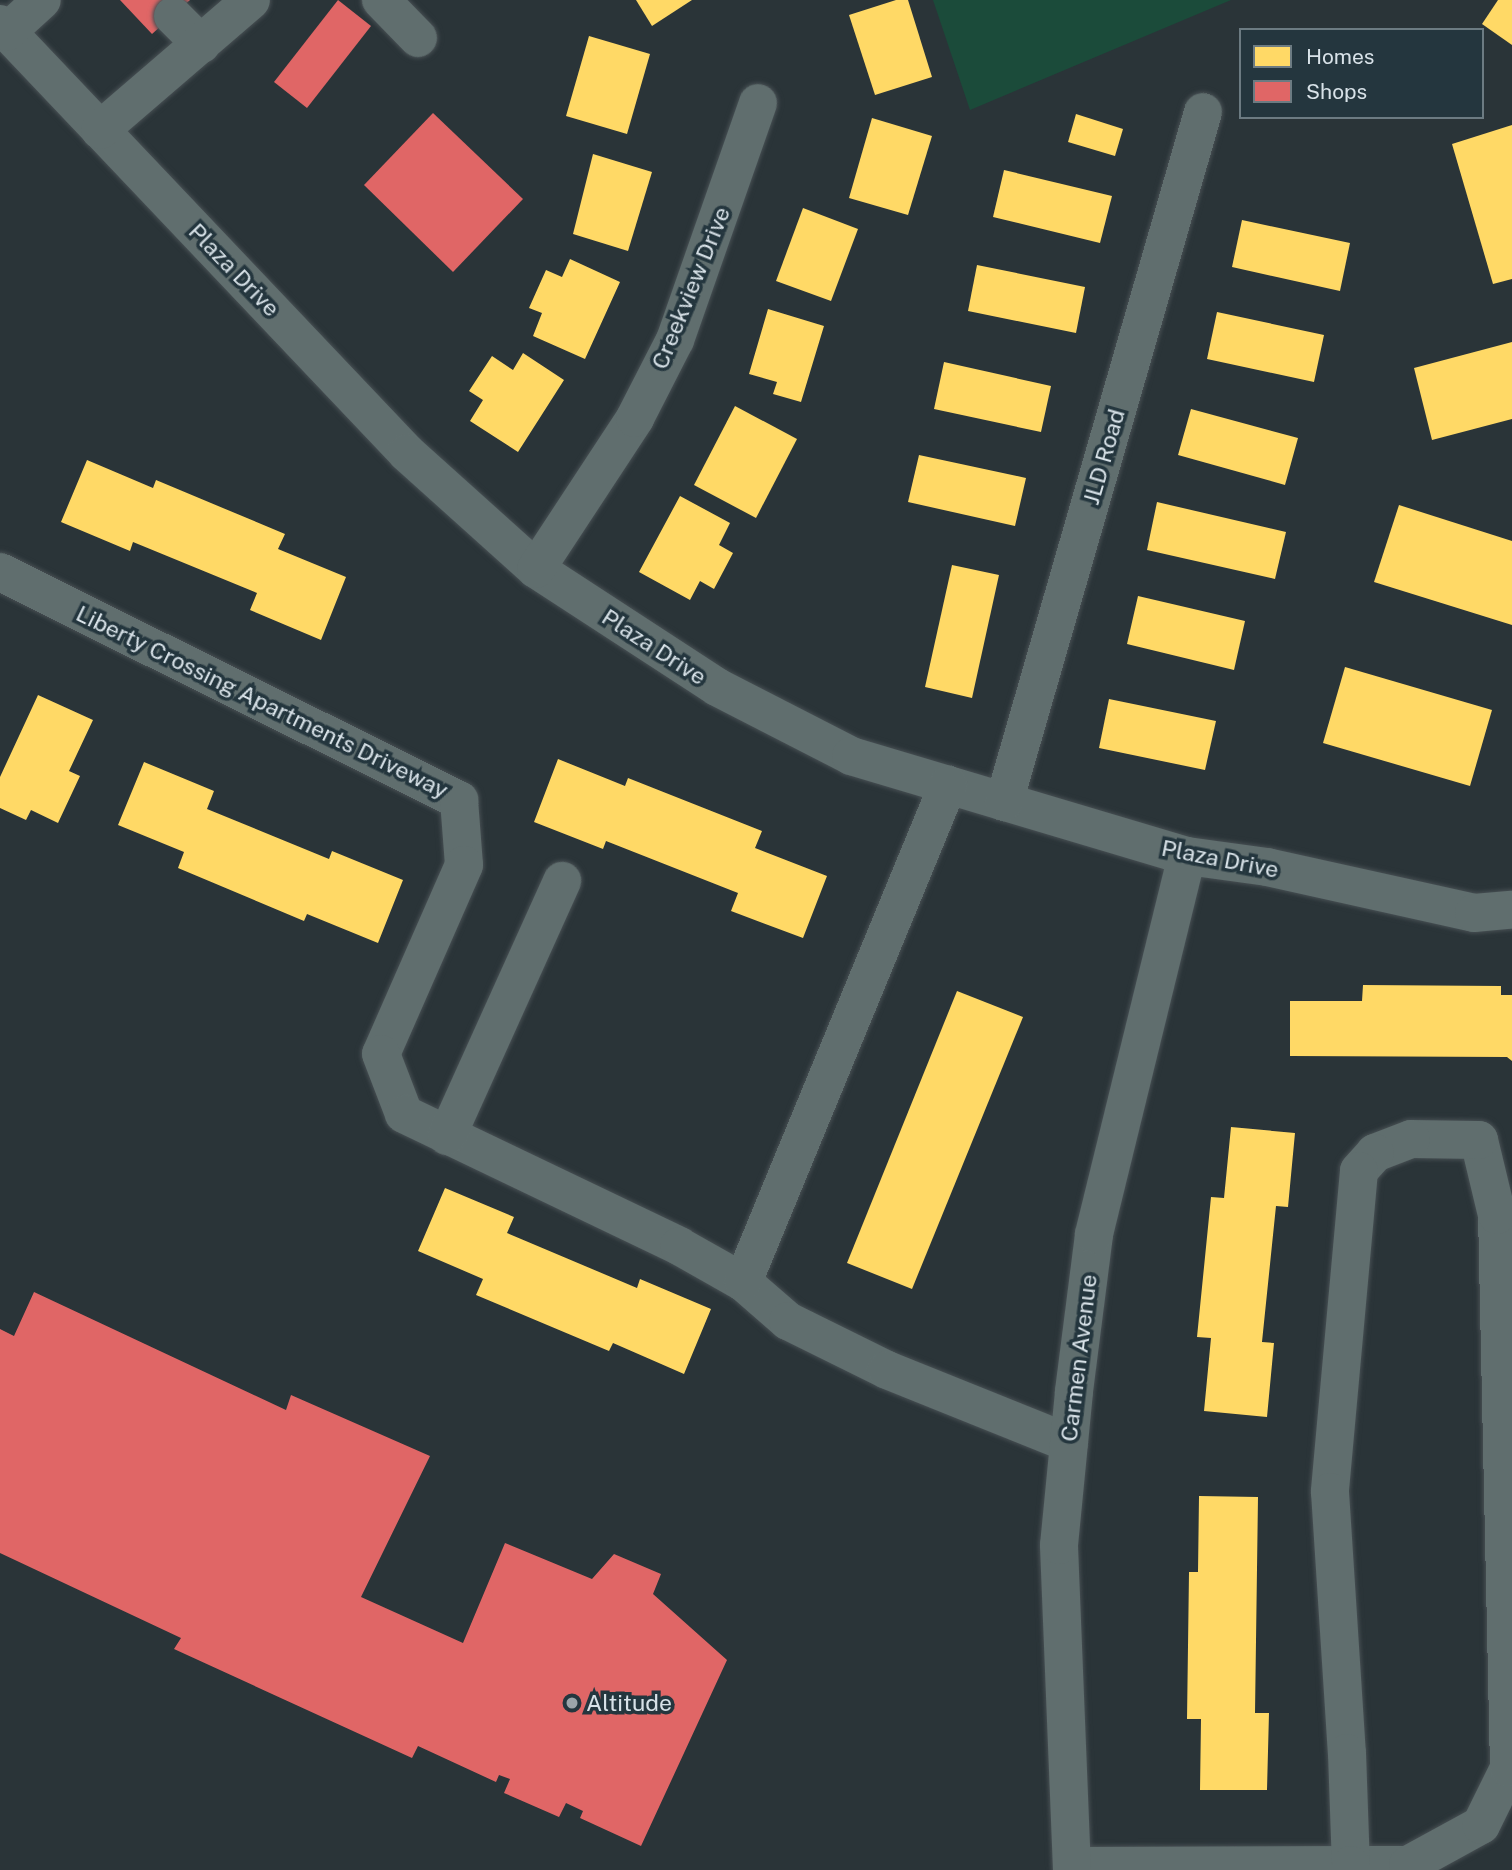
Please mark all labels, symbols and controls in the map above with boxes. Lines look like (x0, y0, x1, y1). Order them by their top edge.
legend (1239, 28, 1484, 119)
text: Homes (1306, 44, 1374, 69)
text: Shops (1306, 79, 1367, 104)
street label: Creekview Drive (646, 203, 736, 373)
street label: Plaza Drive (183, 218, 285, 322)
street label: JLD Road (1077, 406, 1131, 508)
street label: Liberty Crossing Apartments Driveway (72, 600, 452, 804)
street label: Plaza Drive (597, 603, 711, 691)
street label: Plaza Drive (1159, 834, 1281, 884)
street label: Carmen Avenue (1055, 1273, 1103, 1443)
place label: Altitude (586, 1689, 672, 1717)
marker: Altitude (564, 1695, 580, 1711)

